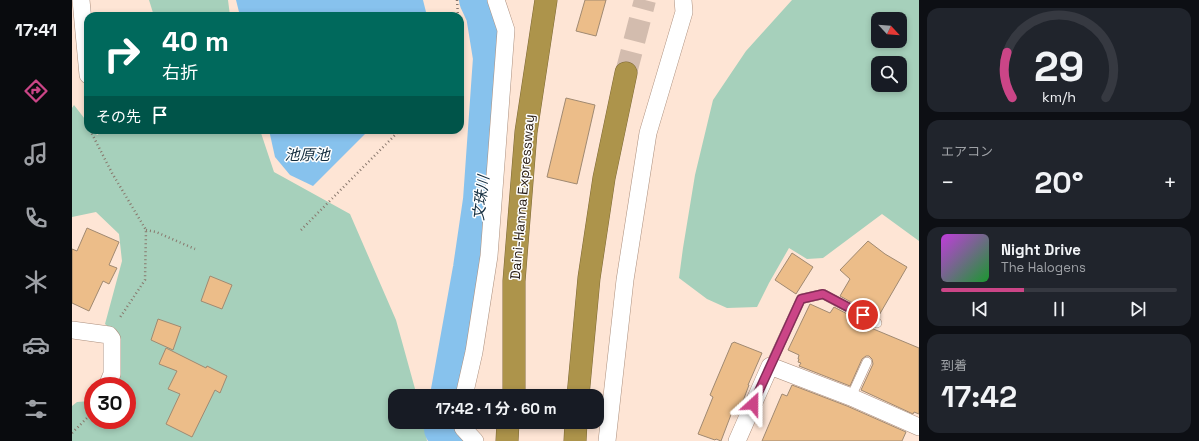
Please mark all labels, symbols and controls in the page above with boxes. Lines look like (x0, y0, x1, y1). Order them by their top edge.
north arrow (871, 12, 907, 48)
map controls (871, 12, 907, 92)
text: 17:41 (15, 18, 57, 41)
text: 40 m (162, 23, 229, 59)
icon: right (96, 28, 148, 80)
text: 29 (1034, 40, 1084, 93)
button: search (871, 56, 907, 92)
text: 右折 (162, 61, 198, 84)
icon: directions (22, 77, 50, 105)
text: km/h (1042, 88, 1076, 106)
icon: arrive (149, 104, 171, 126)
text: その先 (96, 107, 141, 126)
street label: Daini-Hanna Expressway (506, 114, 538, 280)
icon: music (22, 140, 50, 168)
text: エアコン (941, 143, 993, 160)
water label: 池原池 (284, 145, 331, 164)
text: 20° (1034, 163, 1084, 202)
text: − (941, 168, 955, 196)
text: + (1163, 168, 1177, 196)
water label: 文珠川 (468, 172, 493, 221)
icon: phone (22, 204, 50, 232)
text: Night Drive (1001, 240, 1081, 259)
text: The Halogens (1001, 259, 1086, 276)
icon: climate (22, 268, 50, 296)
pin (846, 298, 880, 332)
icon: previous (969, 298, 991, 320)
icon: pause (1048, 298, 1070, 320)
icon: next (1127, 298, 1149, 320)
icon: arrive (852, 304, 874, 326)
icon: car (22, 331, 50, 359)
text: 到着 (941, 357, 967, 374)
speed limit sign: 30 (84, 377, 136, 429)
text: 17:42 (941, 377, 1017, 416)
position arrow (732, 383, 774, 425)
icon: filters (22, 395, 50, 423)
text: 17:42 · 1 分 · 60 m (436, 399, 557, 418)

